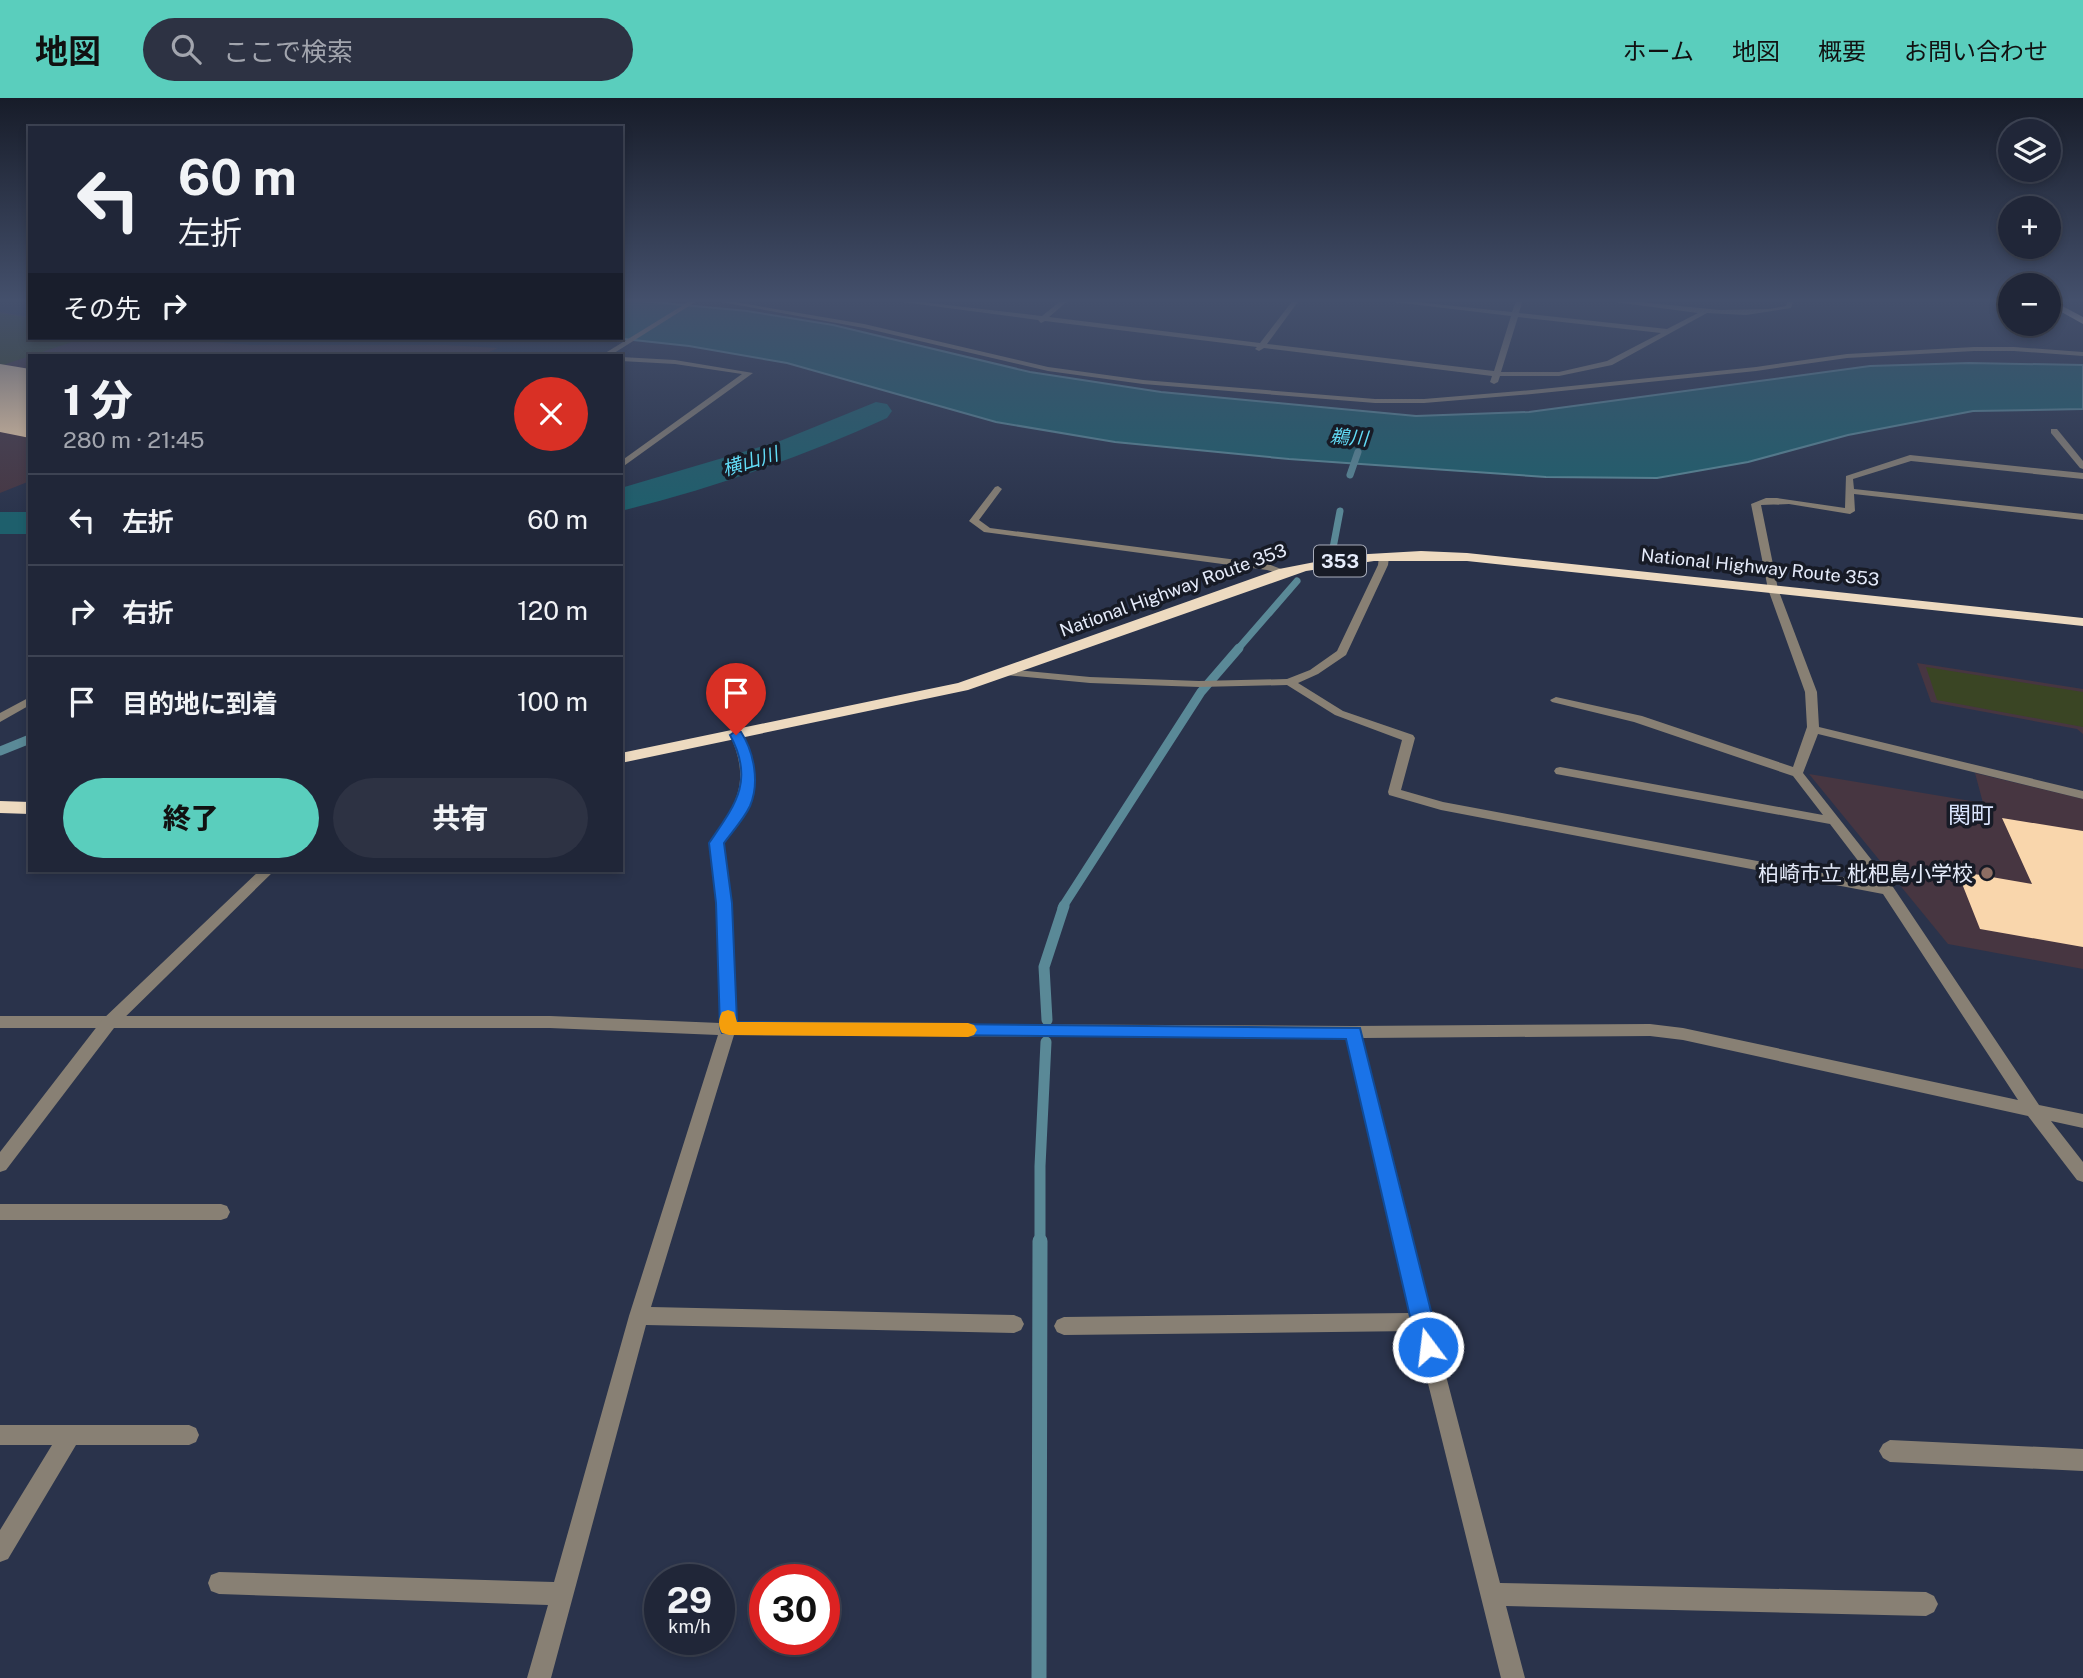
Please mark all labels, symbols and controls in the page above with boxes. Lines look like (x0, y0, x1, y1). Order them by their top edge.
search box (143, 18, 633, 81)
icon: search (167, 30, 205, 68)
text: 地図 (35, 32, 101, 70)
text: ここで検索 (223, 36, 353, 67)
text: ホーム (1623, 37, 1694, 65)
text: 地図 (1732, 37, 1780, 65)
text: 概要 (1818, 37, 1866, 65)
text: お問い合わせ (1904, 37, 2048, 65)
map controls (1998, 119, 2061, 336)
button: layers (1998, 119, 2061, 182)
text: 60 m (178, 148, 297, 206)
icon: left (63, 154, 154, 245)
button: + (1998, 196, 2061, 259)
text: 左折 (178, 214, 242, 251)
button: − (1998, 273, 2061, 336)
icon: right (155, 287, 193, 325)
text: その先 (63, 293, 141, 324)
text: 1 分 (63, 375, 133, 424)
button: close (514, 377, 588, 451)
water label: 鵜川 (1329, 425, 1371, 449)
text: 280 m · 21:45 (63, 426, 204, 453)
water label: 横山川 (720, 442, 782, 480)
icon: left (63, 501, 101, 539)
text: 60 m (527, 504, 588, 535)
text: 左折 (122, 506, 174, 537)
street label: National Highway Route 353 (1057, 539, 1289, 641)
street label: National Highway Route 353 (1640, 544, 1880, 590)
road number: 353 (1314, 545, 1366, 576)
icon: right (63, 592, 101, 630)
text: 120 m (517, 595, 588, 626)
text: 右折 (122, 597, 174, 628)
pin (706, 663, 766, 735)
icon: arrive (717, 674, 755, 712)
icon: arrive (63, 683, 101, 721)
text: 100 m (517, 686, 588, 717)
text: 目的地に到着 (122, 688, 278, 719)
button: 終了 (63, 778, 319, 858)
button: 共有 (333, 778, 588, 858)
district label: 関町 (1948, 801, 1994, 828)
place label: 柏崎市立 枇杷島小学校 (1758, 861, 1973, 886)
marker: 柏崎市立 枇杷島小学校 (1979, 865, 1995, 881)
position arrow (1391, 1310, 1465, 1384)
speed limit sign: 30 (749, 1564, 840, 1655)
text: 29 (667, 1580, 712, 1621)
text: km/h (668, 1616, 711, 1637)

